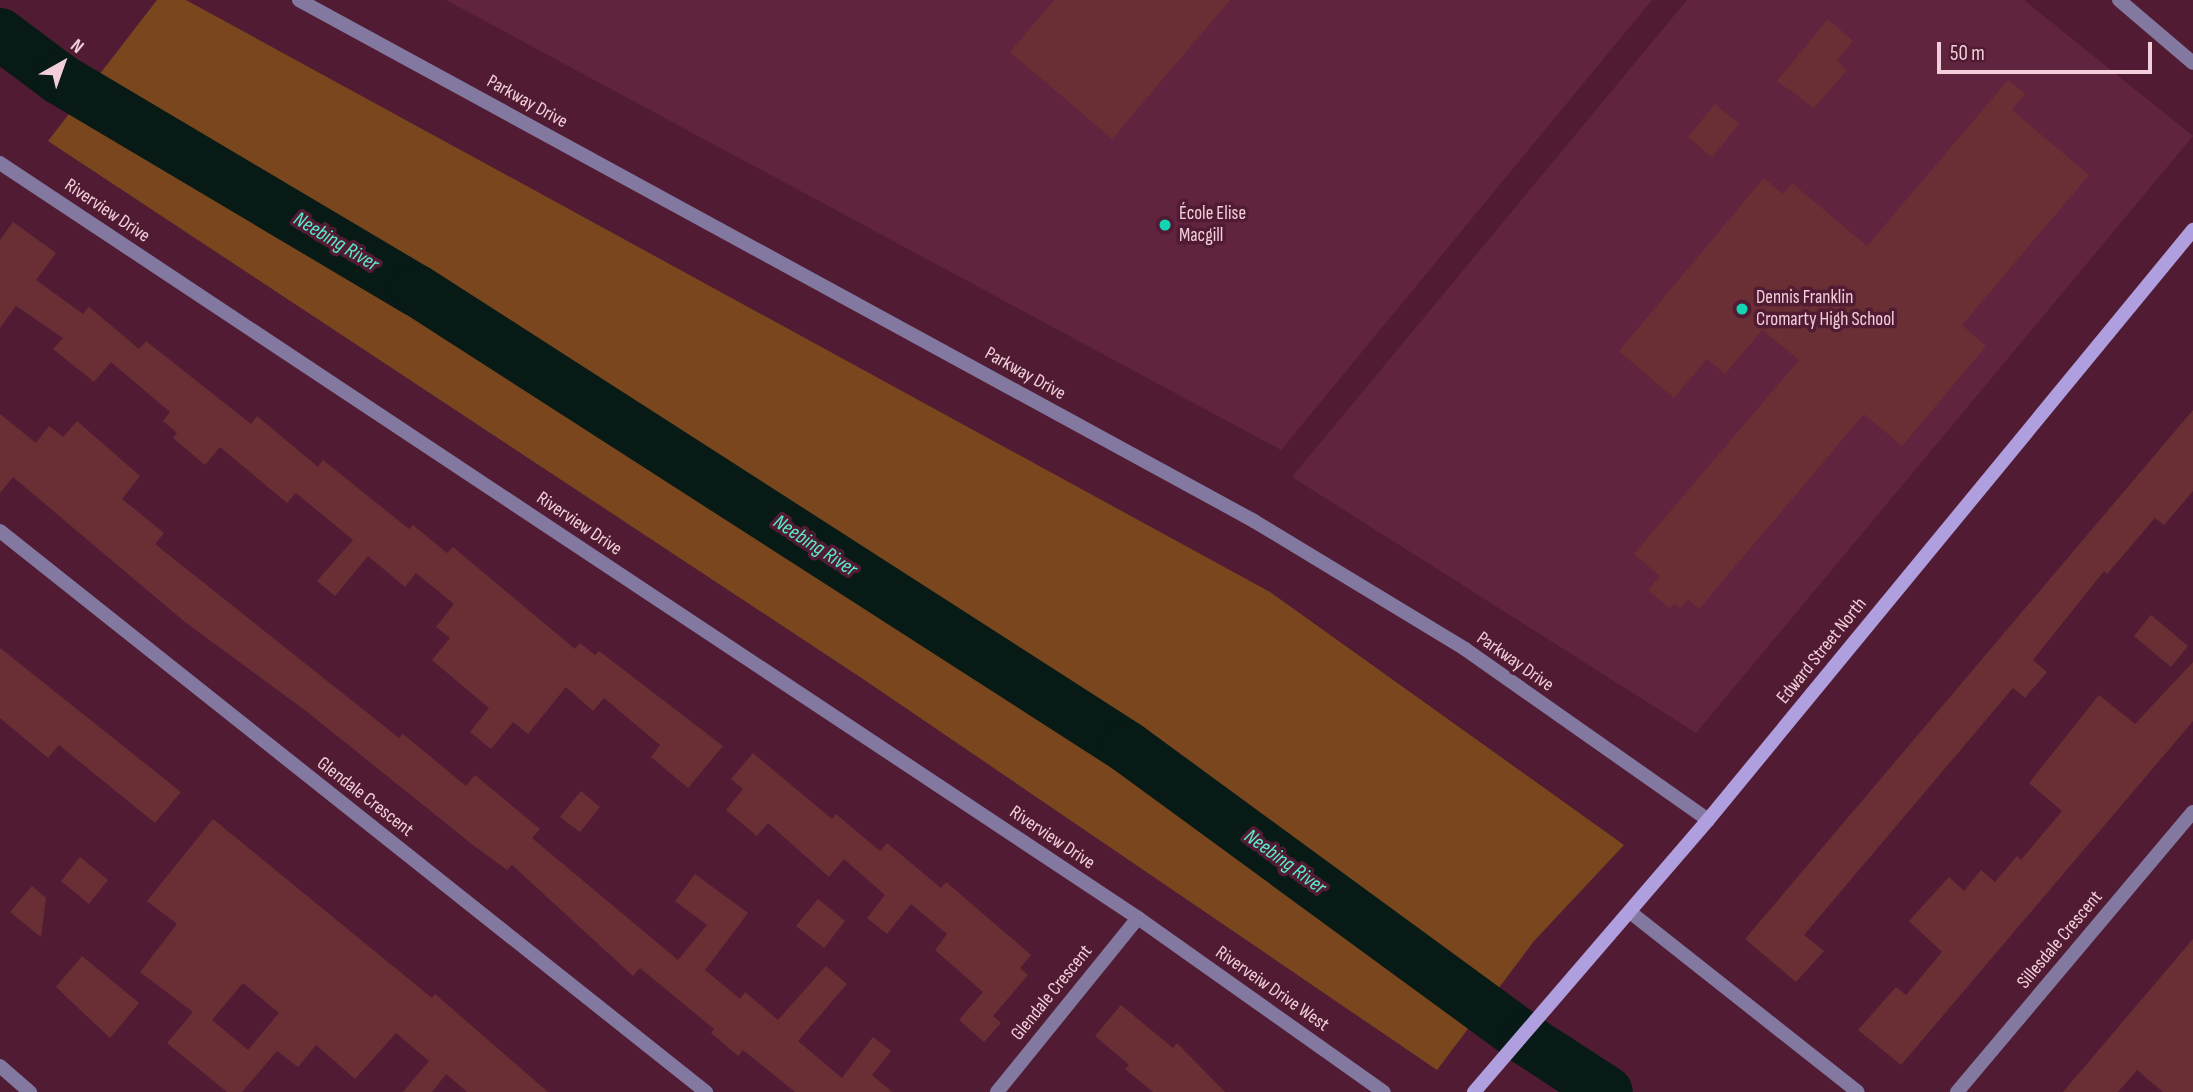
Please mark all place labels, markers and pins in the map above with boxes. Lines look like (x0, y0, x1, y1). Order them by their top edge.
place label: École Elise Macgill (1179, 203, 1246, 247)
marker: École Elise Macgill (1157, 217, 1173, 233)
place label: Dennis Franklin Cromarty High School (1756, 287, 1895, 331)
marker: Dennis Franklin Cromarty High School (1734, 301, 1750, 317)

